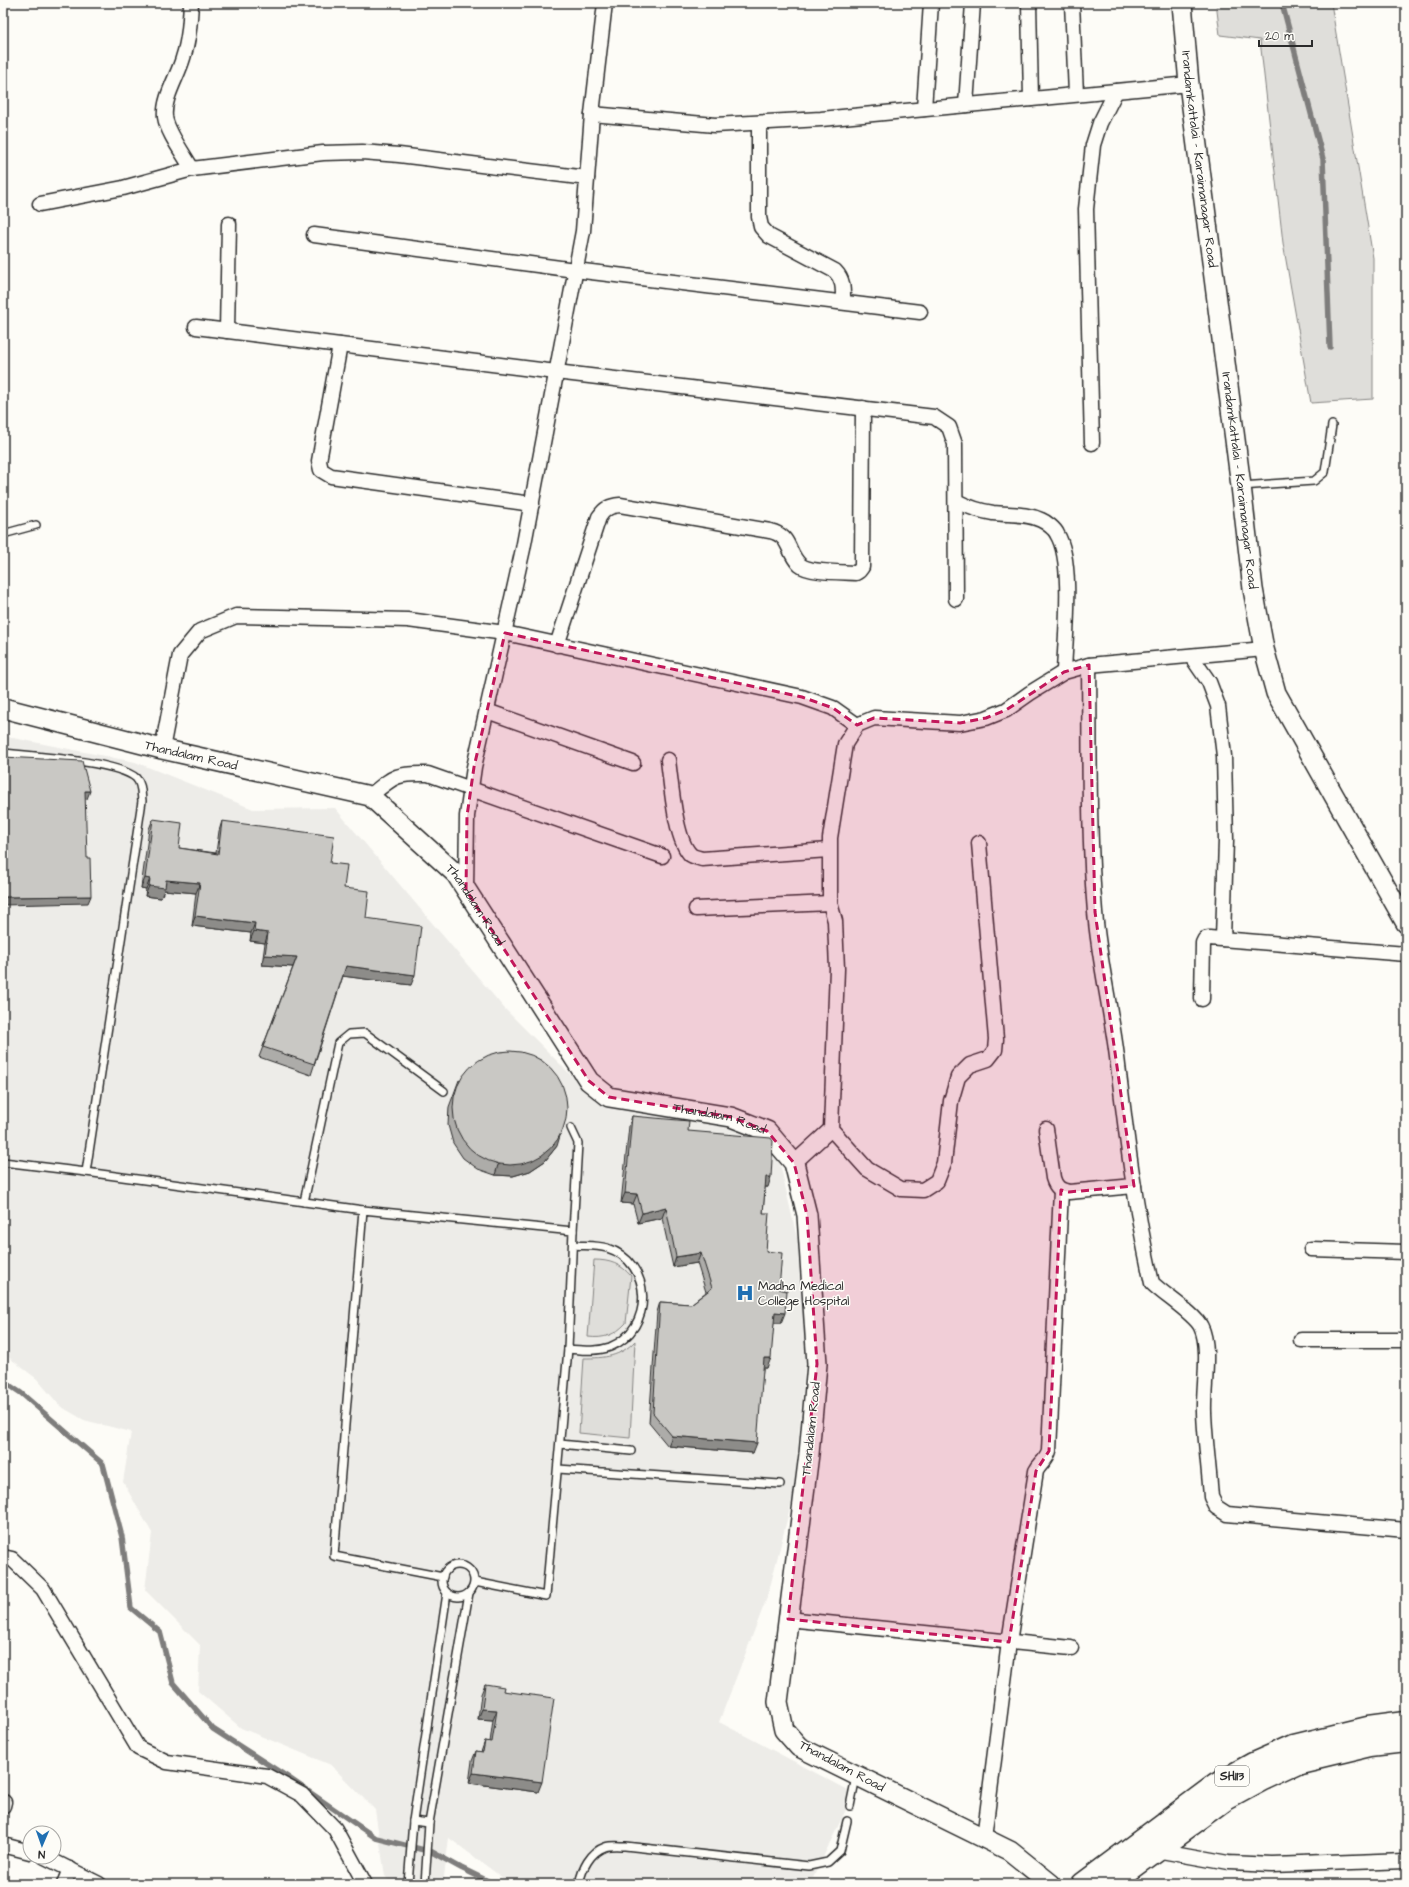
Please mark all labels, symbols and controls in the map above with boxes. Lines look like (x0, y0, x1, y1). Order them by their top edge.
scale bar (1259, 22, 1312, 48)
text: 20 m (1265, 28, 1294, 45)
street label: Irandamkattalai - Karaimanagar Road (1177, 50, 1222, 269)
street label: Irandamkattalai - Karaimanagar Road (1217, 371, 1262, 590)
street label: Thandalam Road (143, 736, 240, 775)
street label: Thandalam Road (442, 860, 509, 950)
street label: Thandalam Road (672, 1099, 769, 1139)
place label: Madha Medical College Hospital (758, 1277, 849, 1311)
hospital icon: Madha Medical College Hospital (735, 1283, 755, 1303)
street label: Thandalam Road (797, 1381, 825, 1477)
street label: Thandalam Road (796, 1736, 888, 1796)
road number: SH113 (1215, 1766, 1249, 1786)
north arrow (22, 1825, 62, 1865)
text: N (38, 1847, 45, 1862)

